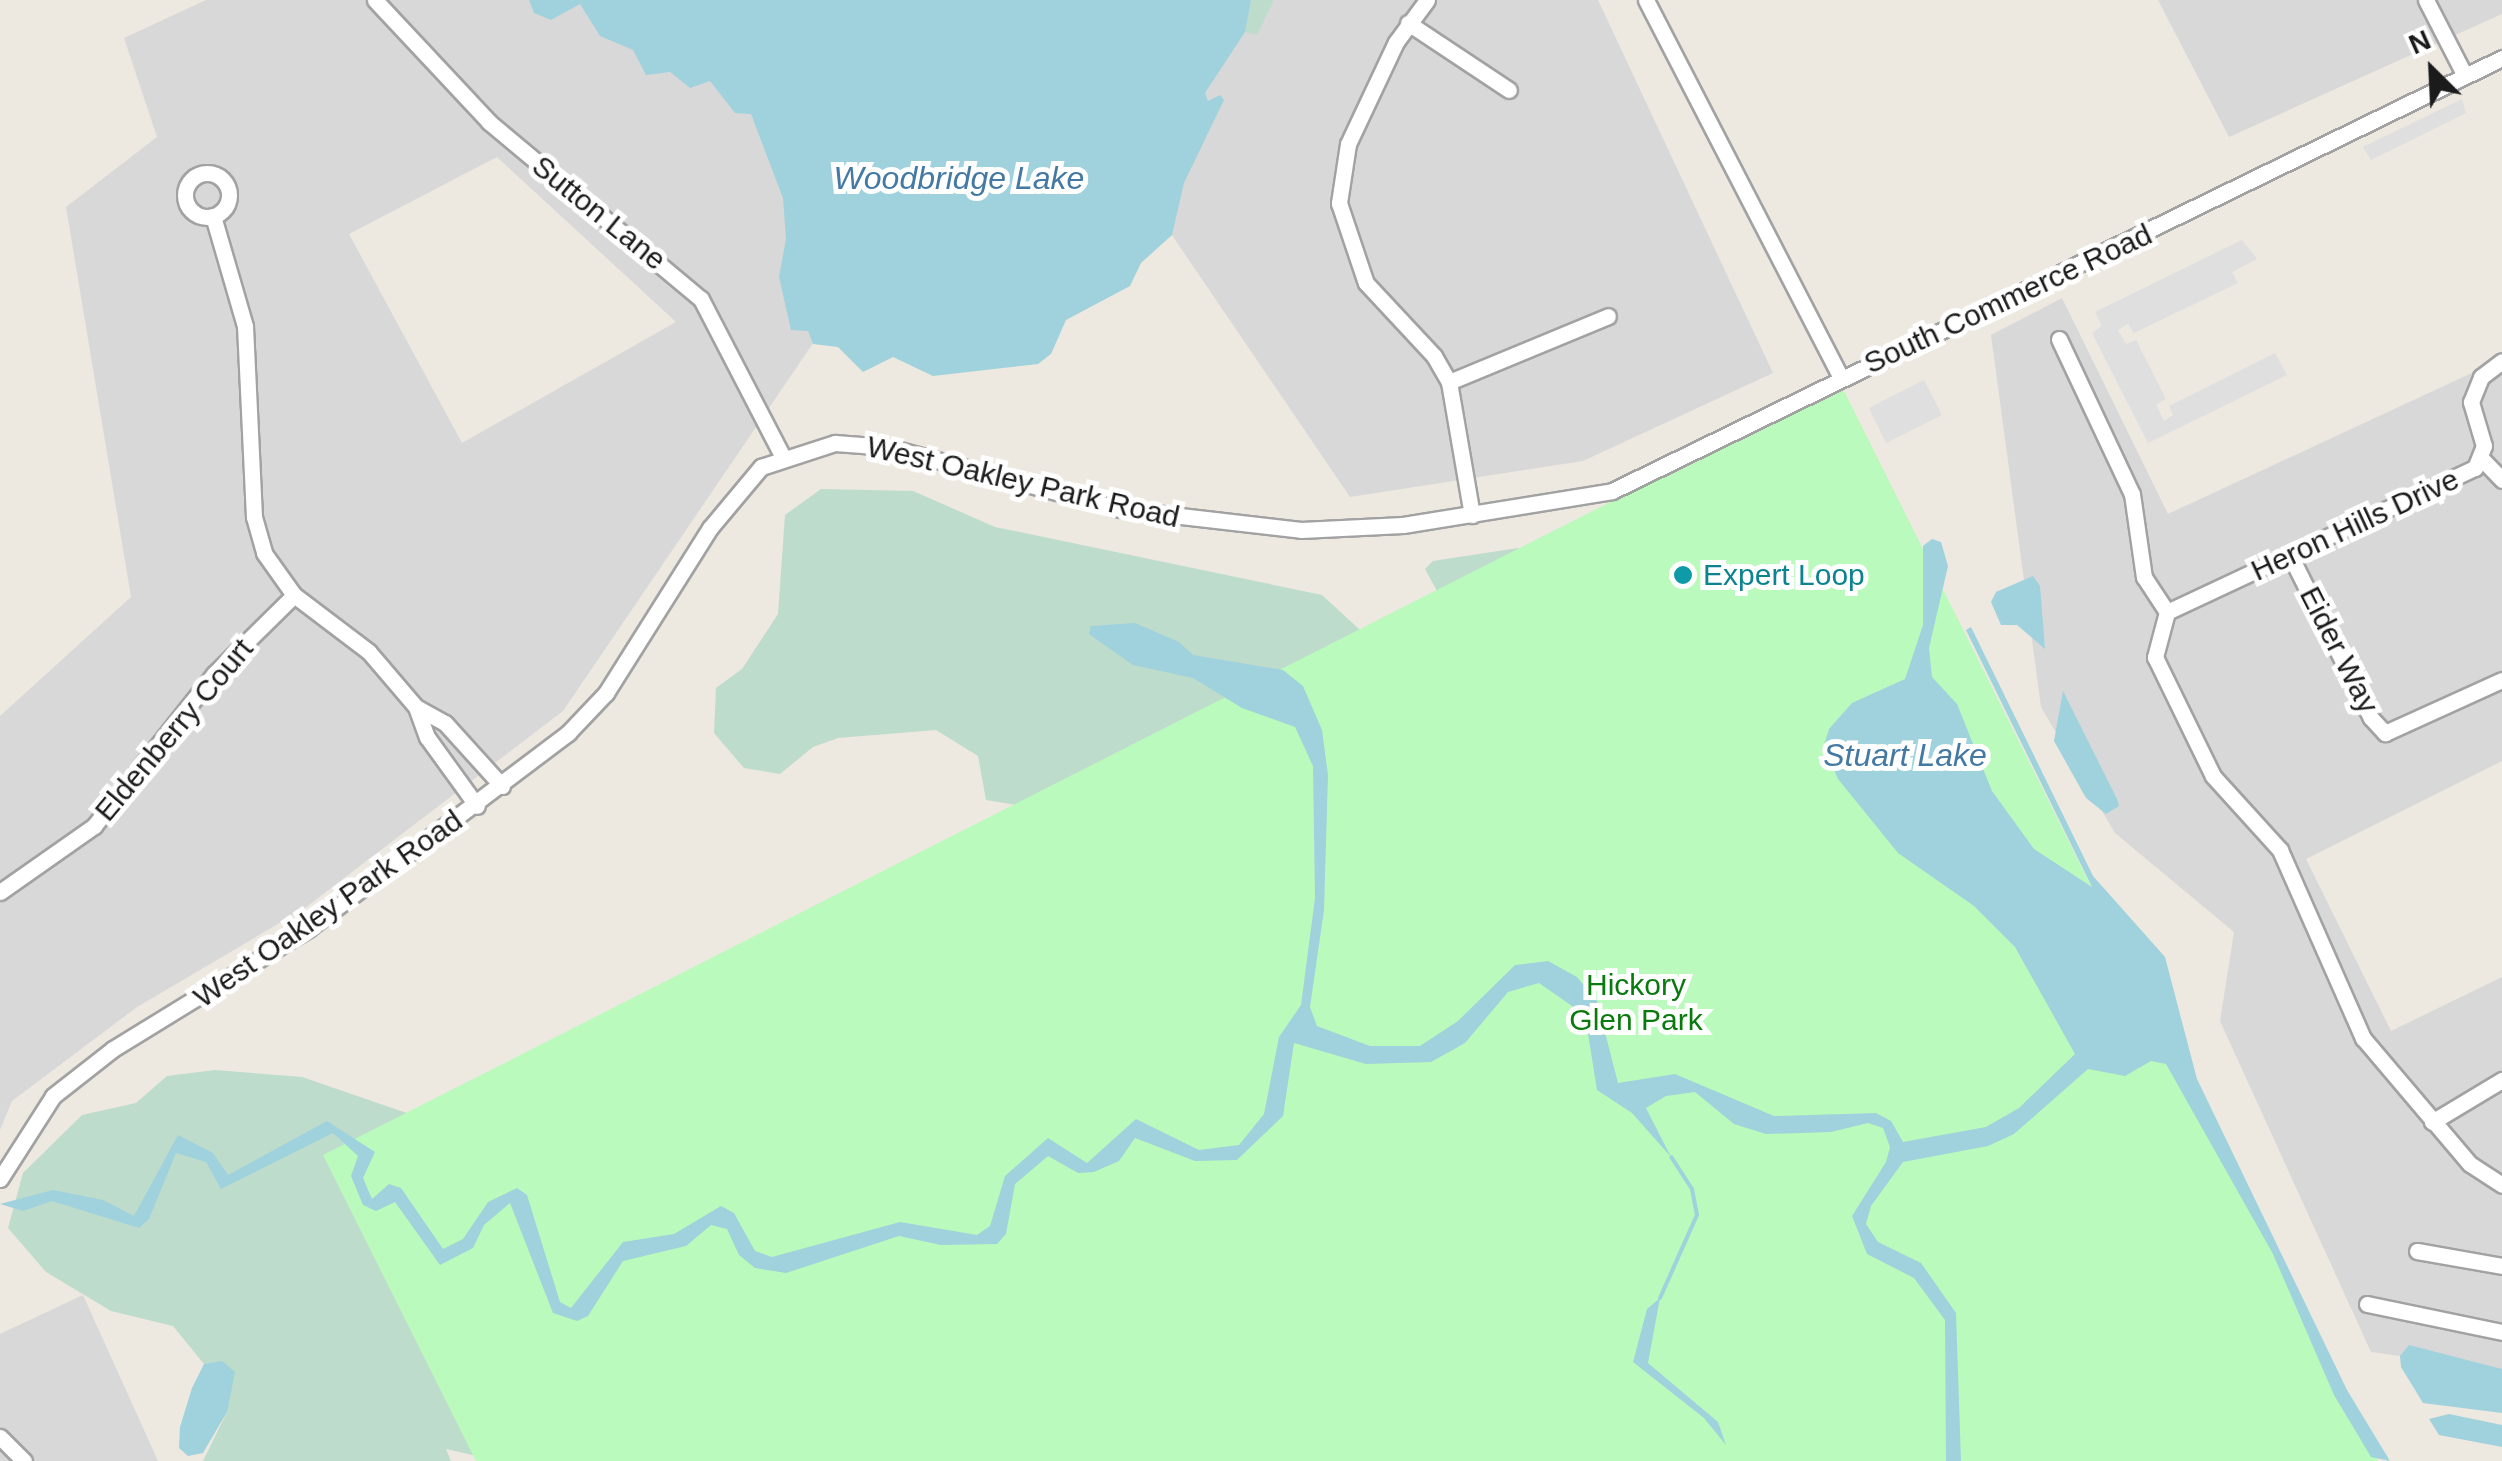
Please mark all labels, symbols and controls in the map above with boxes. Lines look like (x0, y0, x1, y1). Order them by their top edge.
north arrow (2382, 20, 2482, 120)
text: N (2404, 24, 2435, 60)
street label: Sutton Lane (525, 148, 673, 278)
water label: Woodbridge Lake (834, 159, 1084, 197)
street label: South Commerce Road (1858, 216, 2158, 382)
street label: West Oakley Park Road (863, 429, 1183, 535)
street label: Heron Hills Drive (2245, 461, 2465, 589)
place label: Expert Loop (1703, 557, 1865, 593)
marker: Expert Loop (1672, 564, 1694, 586)
street label: Eider Way (2292, 581, 2386, 719)
street label: Eldenberry Court (87, 632, 261, 828)
water label: Stuart Lake (1823, 736, 1987, 774)
street label: West Oakley Park Road (187, 803, 469, 1015)
park label: Hickory Glen Park (1569, 967, 1703, 1038)

